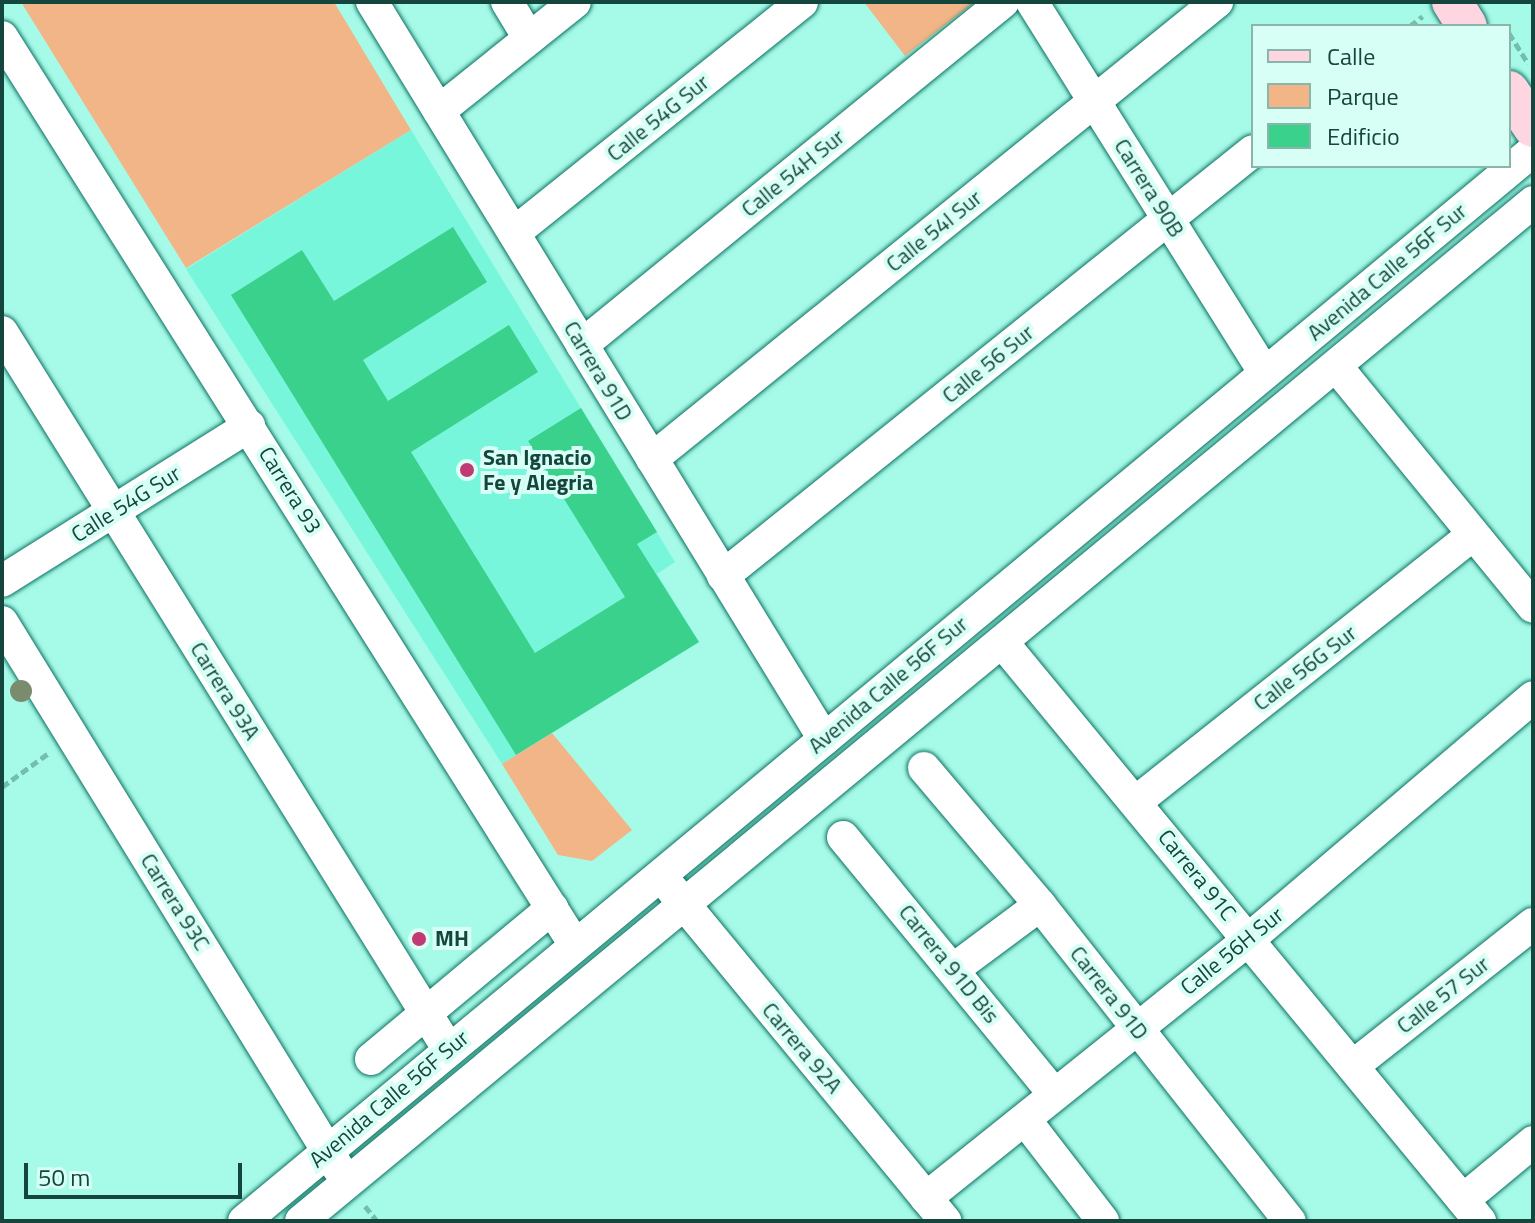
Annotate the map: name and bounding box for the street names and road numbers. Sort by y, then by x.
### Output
street label: Calle 54G Sur [602,69,714,167]
street label: Calle 54H Sur [736,124,850,222]
street label: Carrera 90B [1108,134,1190,242]
street label: Calle 54I Sur [881,184,987,278]
street label: Avenida Calle 56F Sur [1302,198,1472,346]
street label: Carrera 91D [558,316,638,426]
street label: Calle 56 Sur [937,319,1039,409]
street label: Carrera 93 [253,442,327,538]
street label: Calle 54G Sur [67,460,185,548]
street label: Avenida Calle 56F Sur [803,611,973,759]
street label: Calle 56G Sur [1248,620,1362,716]
street label: Carrera 93A [185,637,265,745]
street label: Carrera 91C [1152,824,1242,926]
street label: Carrera 93C [135,849,215,955]
street label: Carrera 91D Bis [893,899,1005,1029]
street label: Calle 56H Sur [1175,902,1289,1000]
street label: Carrera 91D [1064,941,1154,1045]
street label: Calle 57 Sur [1392,951,1494,1039]
street label: Carrera 92A [756,997,848,1099]
street label: Avenida Calle 56F Sur [304,1025,474,1173]

